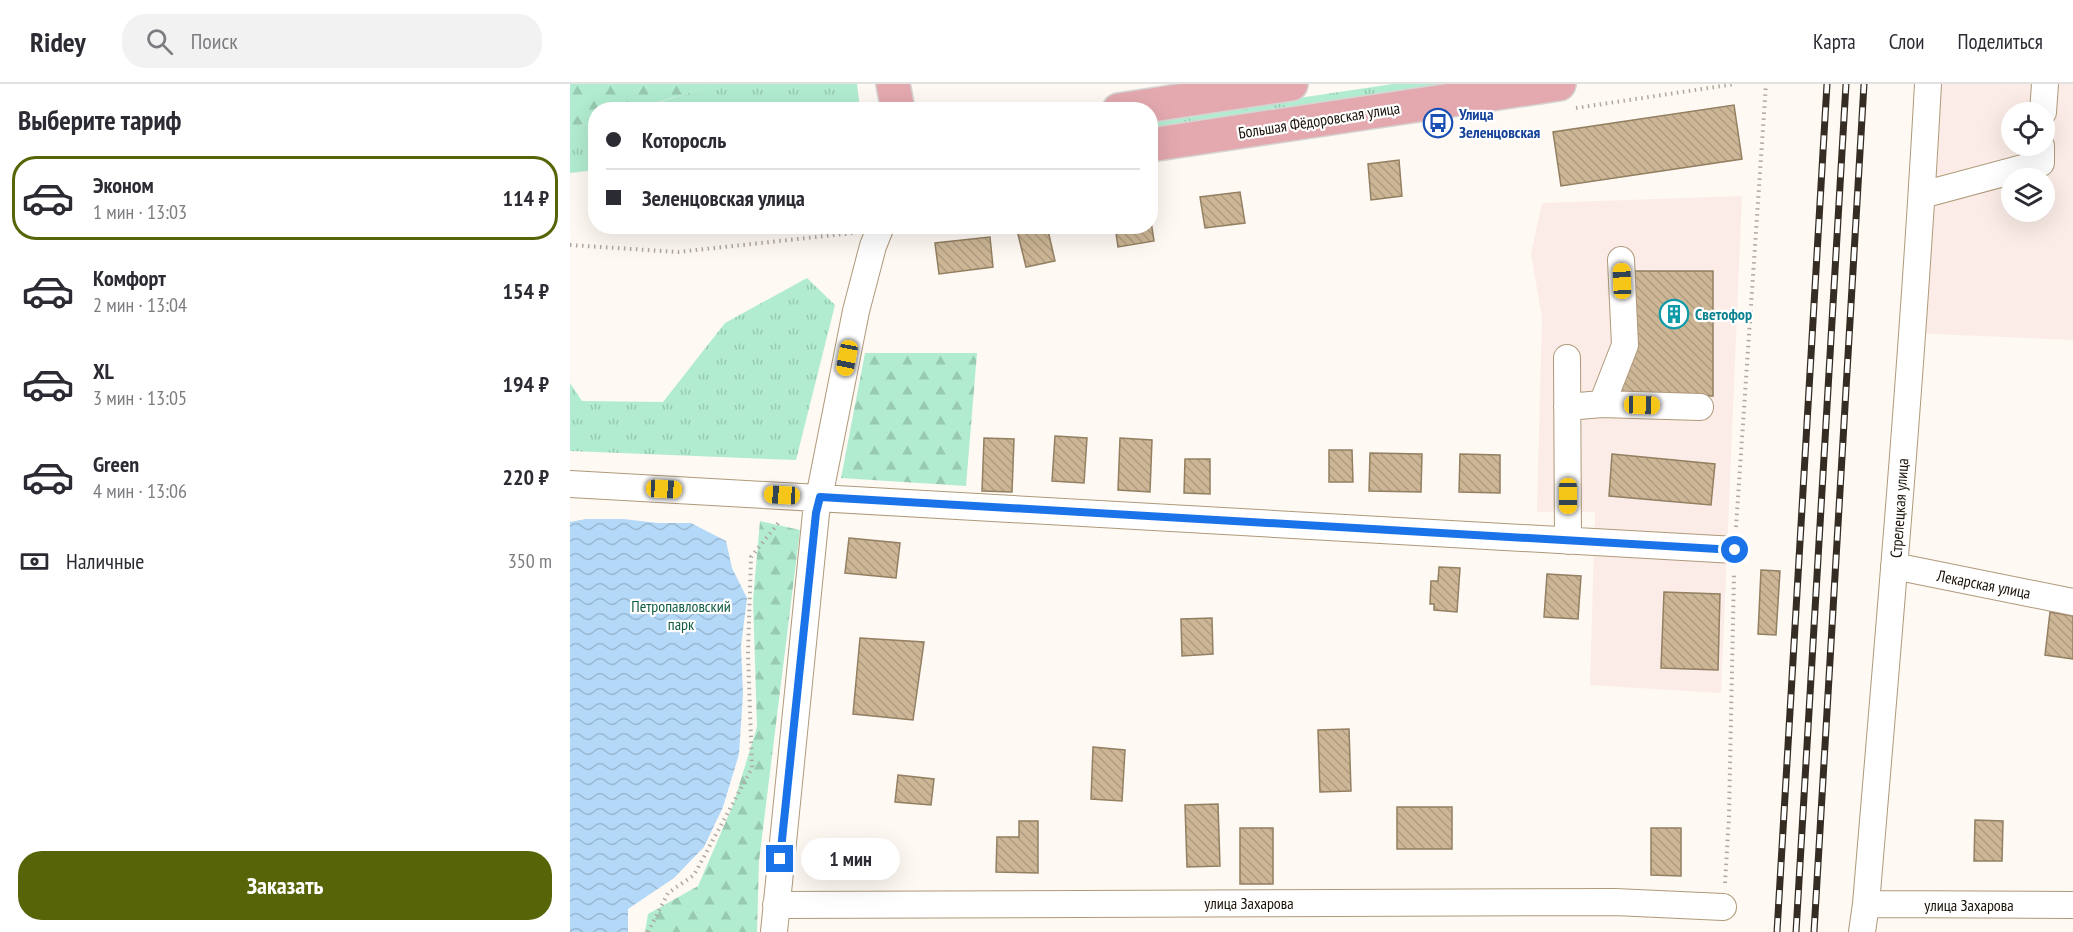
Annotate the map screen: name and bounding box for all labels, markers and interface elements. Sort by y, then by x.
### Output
search box [122,14,542,68]
text: Ridey [30,23,86,60]
icon: search [143,25,176,58]
text: Поиск [191,27,238,55]
text: Карта [1813,28,1856,55]
text: Слои [1889,28,1924,55]
text: Поделиться [1957,28,2043,55]
street label: Большая Фёдоровская улица [1237,97,1401,143]
map controls [2001,102,2055,222]
button: locate [2001,102,2055,156]
text: Выберите тариф [18,103,181,137]
place label: Улица Зеленцовская [1458,104,1541,142]
bus stop icon: Улица Зеленцовская [1422,107,1454,139]
text: Которосль [642,126,726,154]
button: layers [2001,168,2055,222]
icon: car [21,171,75,225]
text: Эконом [93,171,154,199]
text: 114 ₽ [502,184,549,212]
text: Зеленцовская улица [642,184,805,212]
text: 1 мин · 13:03 [93,199,187,225]
car [1612,263,1632,299]
icon: car [21,264,75,318]
text: Комфорт [93,264,166,292]
text: 154 ₽ [502,277,549,305]
text: 2 мин · 13:04 [93,292,187,318]
building icon: Светофор [1658,298,1690,330]
place label: Светофор [1695,304,1752,324]
car [835,339,859,377]
icon: car [21,357,75,411]
text: XL [93,357,114,385]
text: 194 ₽ [502,370,549,398]
text: 3 мин · 13:05 [93,385,187,411]
car [1624,396,1660,414]
icon: car [21,450,75,504]
text: Green [93,450,139,478]
street label: Стрелецкая улица [1886,457,1912,559]
text: 220 ₽ [502,463,549,491]
text: 4 мин · 13:06 [93,478,187,504]
car [1559,478,1577,514]
car [646,479,682,499]
car [764,485,800,505]
route start [1721,536,1748,563]
icon: cash [18,545,51,578]
text: Наличные [66,547,144,575]
text: 350 m [508,548,552,574]
street label: Лекарская улица [1935,565,2032,603]
park label: Петропавловский парк [631,596,731,634]
callout: 1 мин [801,838,900,880]
route end [766,845,793,872]
text: 1 мин [829,846,872,872]
button: Заказать [18,851,552,920]
street label: улица Захарова [1204,893,1294,913]
street label: улица Захарова [1924,895,2014,915]

